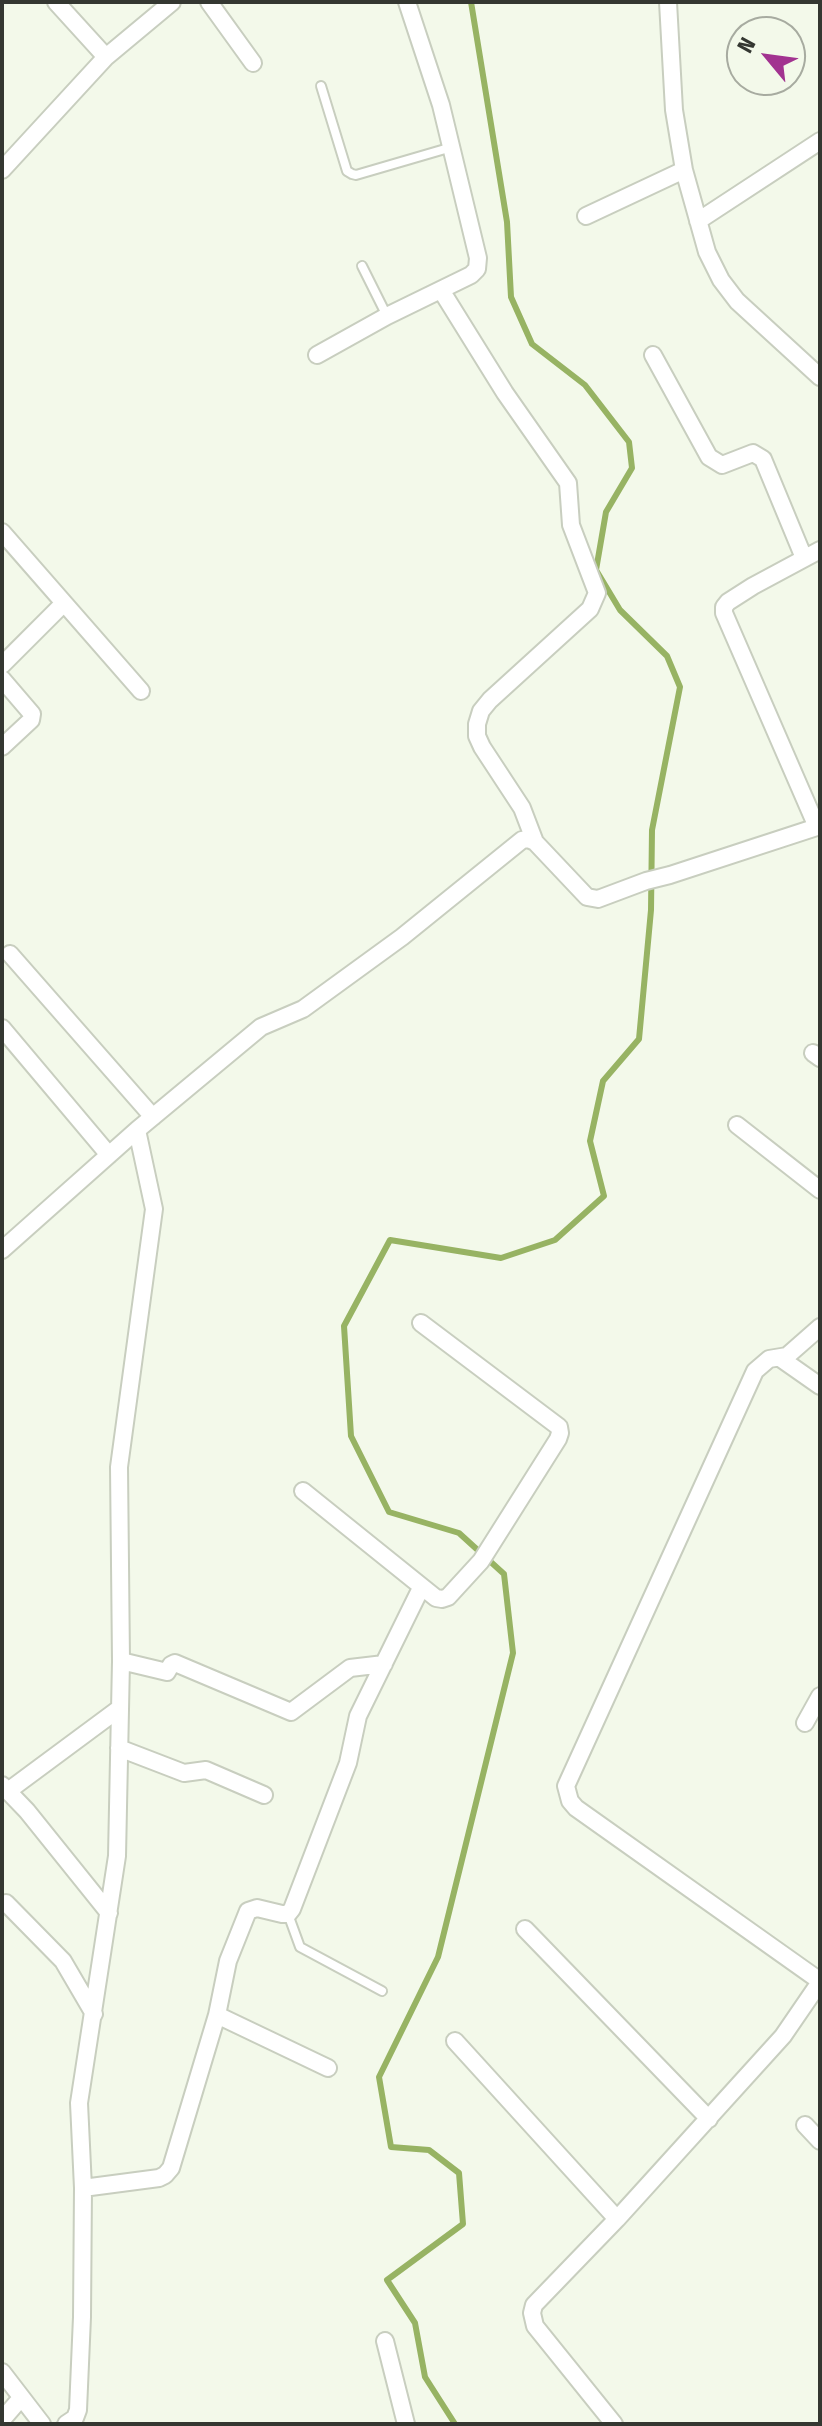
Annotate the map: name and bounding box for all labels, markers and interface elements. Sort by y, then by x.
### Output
north arrow [726,16,806,96]
text: N [731,33,761,57]

